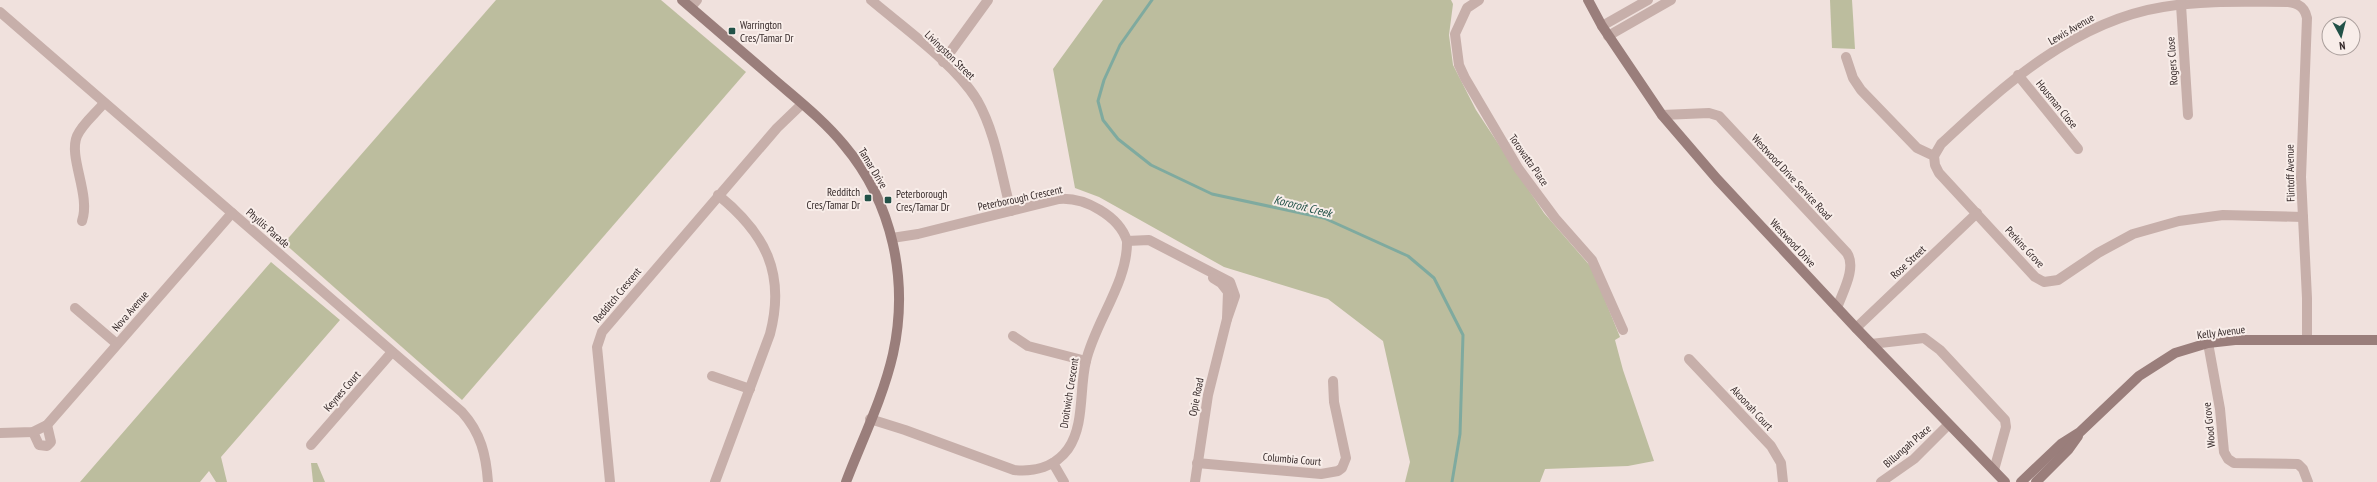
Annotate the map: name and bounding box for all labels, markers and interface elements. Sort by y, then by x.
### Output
street label: Lewis Avenue [2045,10,2097,48]
north arrow [2321,16,2361,56]
place label: Warrington Cres/Tamar Dr [740,18,794,45]
marker: Warrington Cres/Tamar Dr [727,26,737,36]
street label: Livingston Street [922,28,978,82]
street label: Rogers Close [2163,36,2181,86]
text: N [2338,39,2346,53]
street label: Housman Close [2033,77,2081,131]
street label: Torowatta Place [1506,131,1552,189]
street label: Westwood Drive Service Road [1749,131,1835,223]
street label: Flintoff Avenue [2282,144,2298,202]
street label: Tamar Drive [855,145,891,191]
street label: Peterborough Crescent [976,182,1064,214]
place label: Redditch Cres/Tamar Dr [807,185,860,212]
place label: Peterborough Cres/Tamar Dr [896,187,950,214]
water label: Kororoit Creek [1273,192,1335,221]
marker: Redditch Cres/Tamar Dr [863,193,873,203]
marker: Peterborough Cres/Tamar Dr [883,195,893,205]
street label: Phyllis Parade [243,205,293,251]
street label: Westwood Drive [1767,216,1819,271]
street label: Perkins Grove [2002,223,2048,271]
street label: Rose Street [1888,242,1928,282]
street label: Redditch Crescent [590,265,644,325]
street label: Nova Avenue [109,288,152,334]
street label: Kelly Avenue [2196,322,2246,342]
street label: Droitwich Crescent [1057,357,1081,429]
street label: Keynes Court [320,368,364,414]
street label: Opie Road [1185,376,1207,417]
street label: Akoonah Court [1728,383,1776,433]
street label: Wood Grove [2200,401,2218,448]
street label: Billungah Place [1880,421,1934,471]
street label: Columbia Court [1262,449,1322,469]

